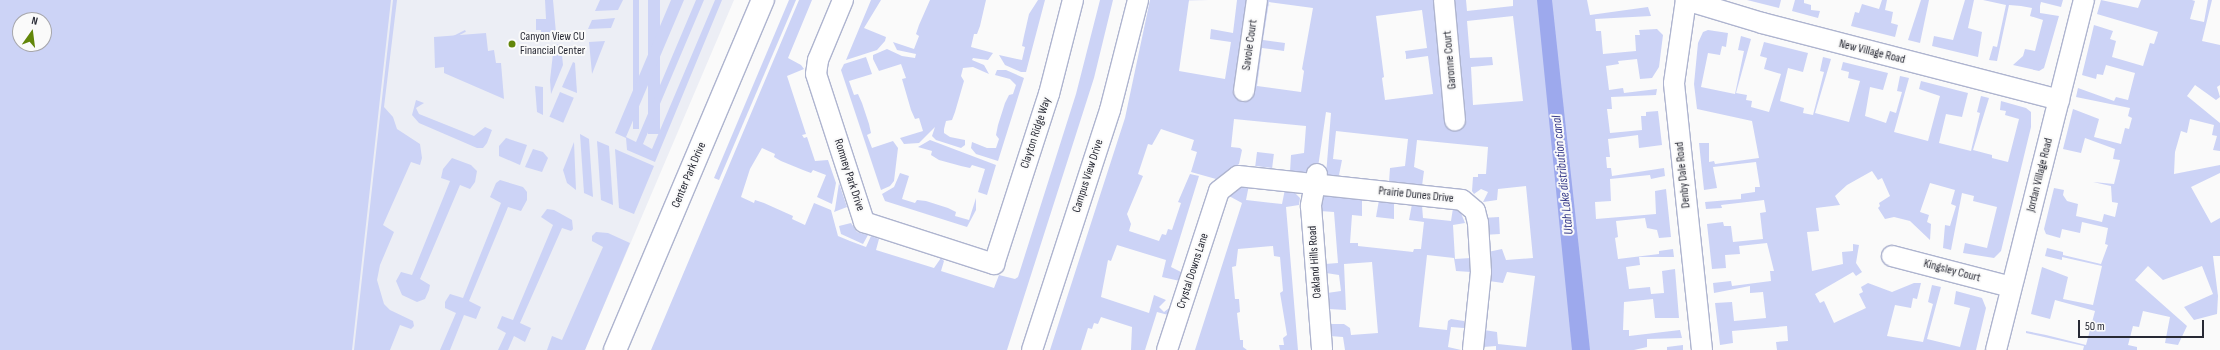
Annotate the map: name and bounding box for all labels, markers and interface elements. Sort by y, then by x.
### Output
north arrow [12,12,52,52]
text: N [30,14,39,28]
street label: Savoie Court [1239,19,1261,71]
place label: Canyon View CU Financial Center [520,30,585,58]
street label: Garonne Court [1440,30,1460,90]
street label: New Village Road [1837,37,1907,67]
marker: Canyon View CU Financial Center [507,39,517,49]
street label: Clayton Ridge Way [1018,96,1054,170]
water label: Utah Lake distribution canal [1549,115,1577,235]
street label: Romney Park Drive [831,137,867,213]
street label: Jordan Village Road [2024,137,2056,213]
street label: Campus View Drive [1069,138,1107,214]
street label: Center Park Drive [669,140,709,210]
street label: Denby Dale Road [1672,141,1694,209]
street label: Prairie Dunes Drive [1378,184,1454,206]
street label: Oakland Hills Road [1305,225,1325,299]
street label: Crystal Downs Lane [1174,231,1212,311]
street label: Kingsley Court [1922,256,1982,286]
scale bar [2080,312,2206,338]
text: 50 m [2085,319,2105,334]

